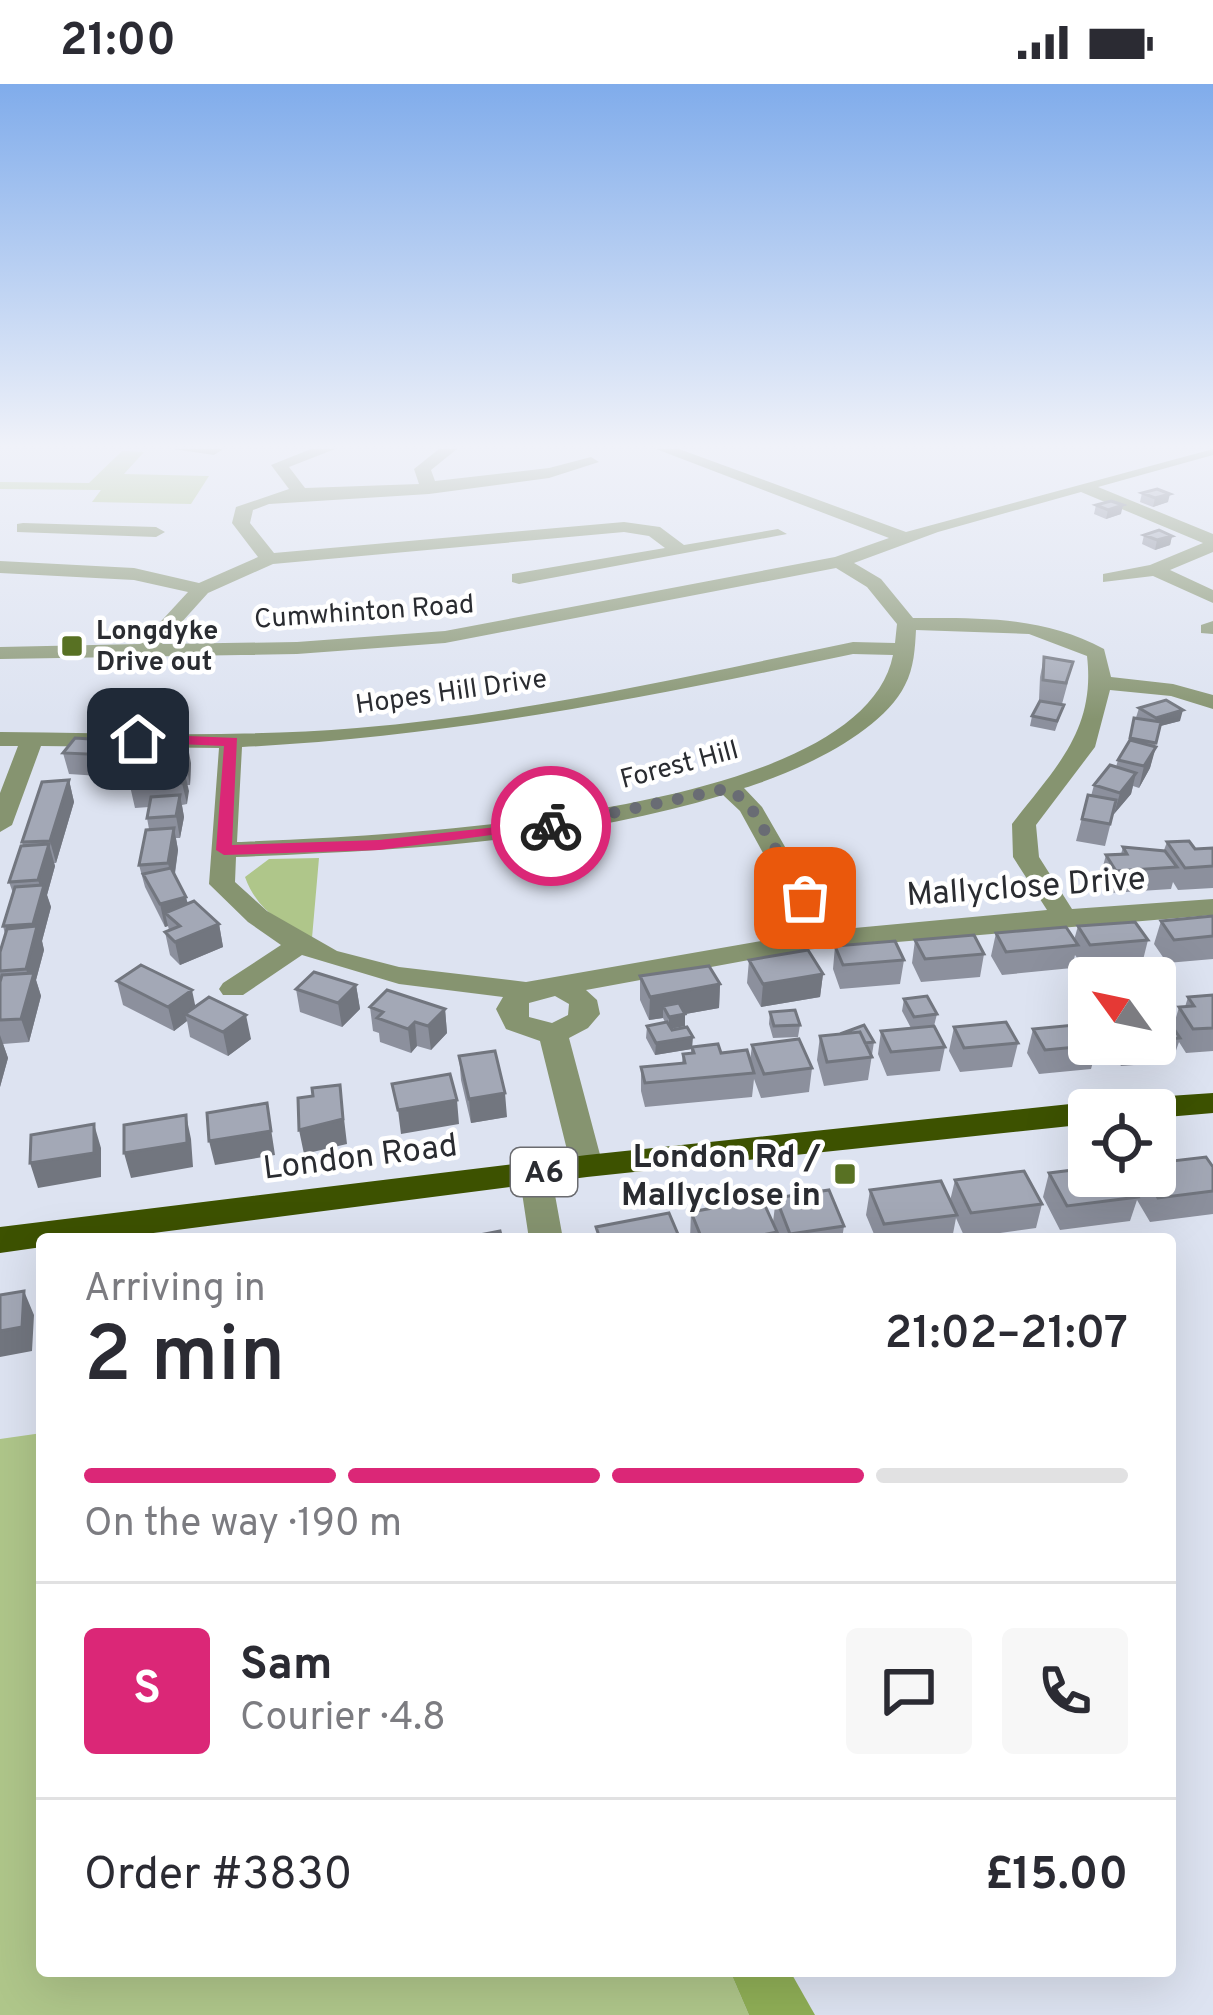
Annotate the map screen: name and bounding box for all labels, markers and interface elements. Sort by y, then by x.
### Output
text: 21:00 [60,14,176,71]
street label: Cumwhinton Road [253,588,475,638]
place label: Longdyke Drive out [96,615,218,680]
marker: Longdyke Drive out [59,633,85,659]
street label: Hopes Hill Drive [353,663,549,723]
pin [87,688,189,790]
icon: home [105,706,171,772]
street label: Forest Hill [617,734,742,798]
courier [491,766,611,886]
icon: bike [518,793,584,859]
pin [754,847,856,949]
street label: Mallyclose Drive [905,860,1147,918]
icon: bag [772,865,838,931]
north arrow [1068,957,1176,1065]
map controls [1068,957,1176,1197]
button: locate [1068,1089,1176,1197]
street label: London Road [261,1126,460,1192]
place label: London Rd / Mallyclose in [621,1138,821,1218]
road number: A6 [511,1148,577,1196]
marker: London Rd / Mallyclose in [832,1161,858,1187]
text: Arriving in [84,1266,266,1315]
text: 21:02–21:07 [885,1307,1128,1364]
text: 2 min [84,1310,285,1409]
text: On the way · 190 m [84,1501,402,1550]
button: chat [846,1628,972,1754]
button: phone [1002,1628,1128,1754]
text: Sam [240,1638,332,1695]
text: S [133,1662,161,1719]
text: Courier · 4.8 [240,1695,446,1744]
text: Order #3830 [84,1848,352,1905]
text: £15.00 [985,1848,1128,1905]

